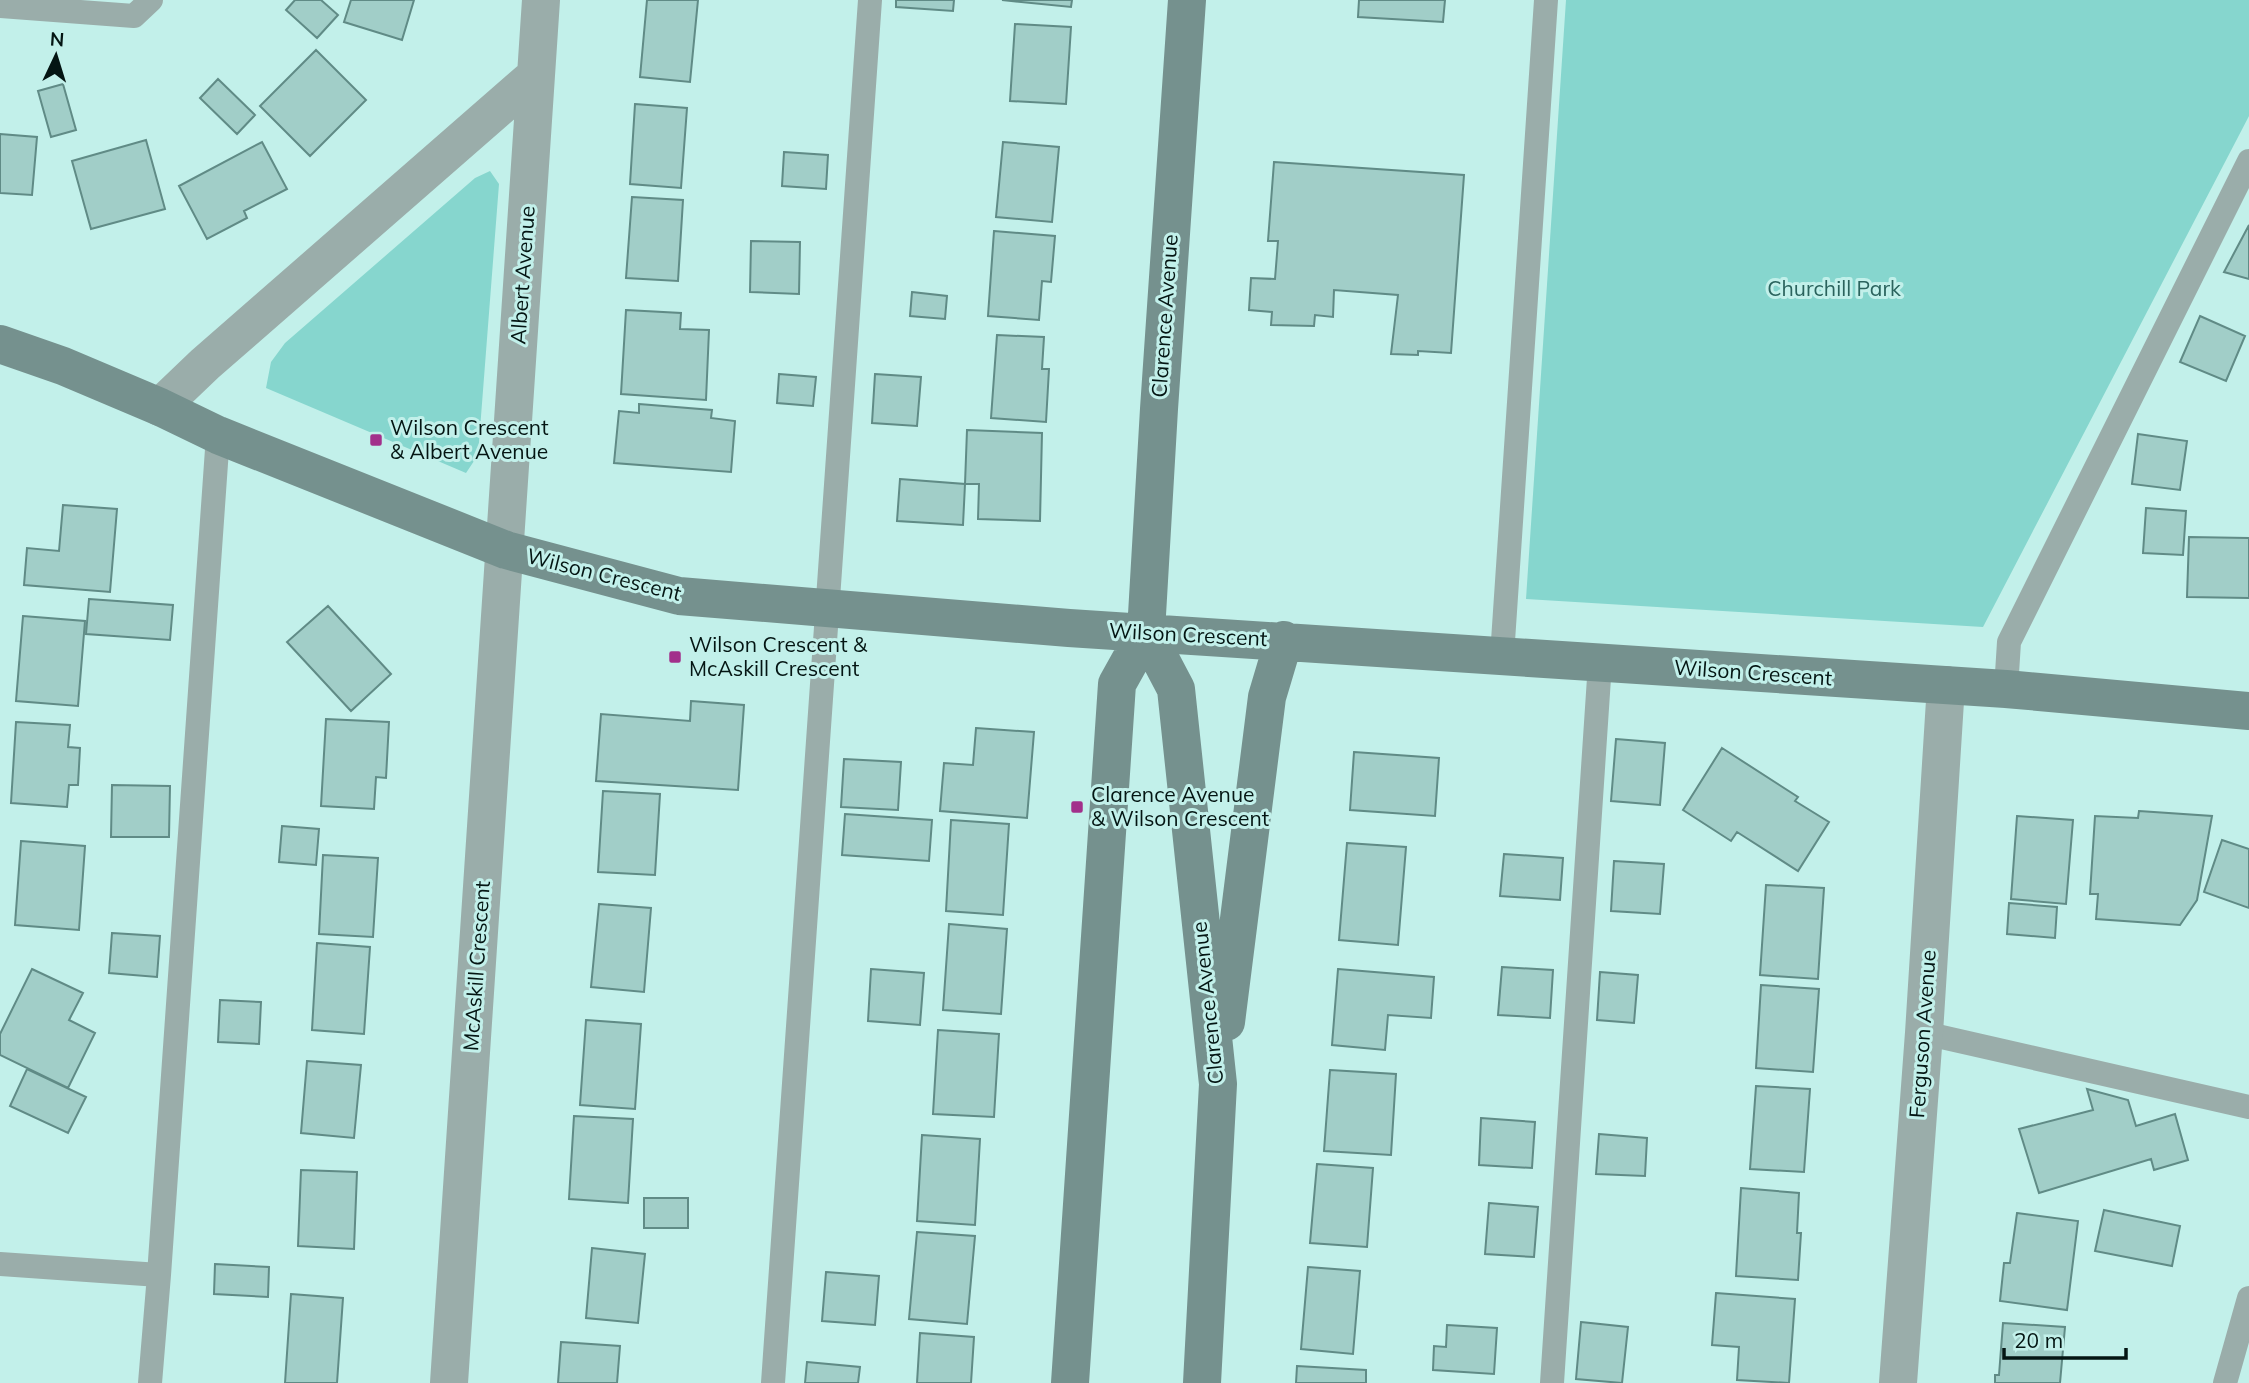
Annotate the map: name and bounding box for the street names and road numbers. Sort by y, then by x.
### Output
street label: Albert Avenue [504,205,540,345]
street label: Clarence Avenue [1145,234,1183,398]
street label: Wilson Crescent [524,542,684,606]
street label: Wilson Crescent [1108,617,1268,651]
street label: Wilson Crescent [1673,654,1833,690]
street label: McAskill Crescent [457,880,495,1052]
street label: Clarence Avenue [1186,920,1228,1086]
street label: Ferguson Avenue [1903,949,1941,1119]

